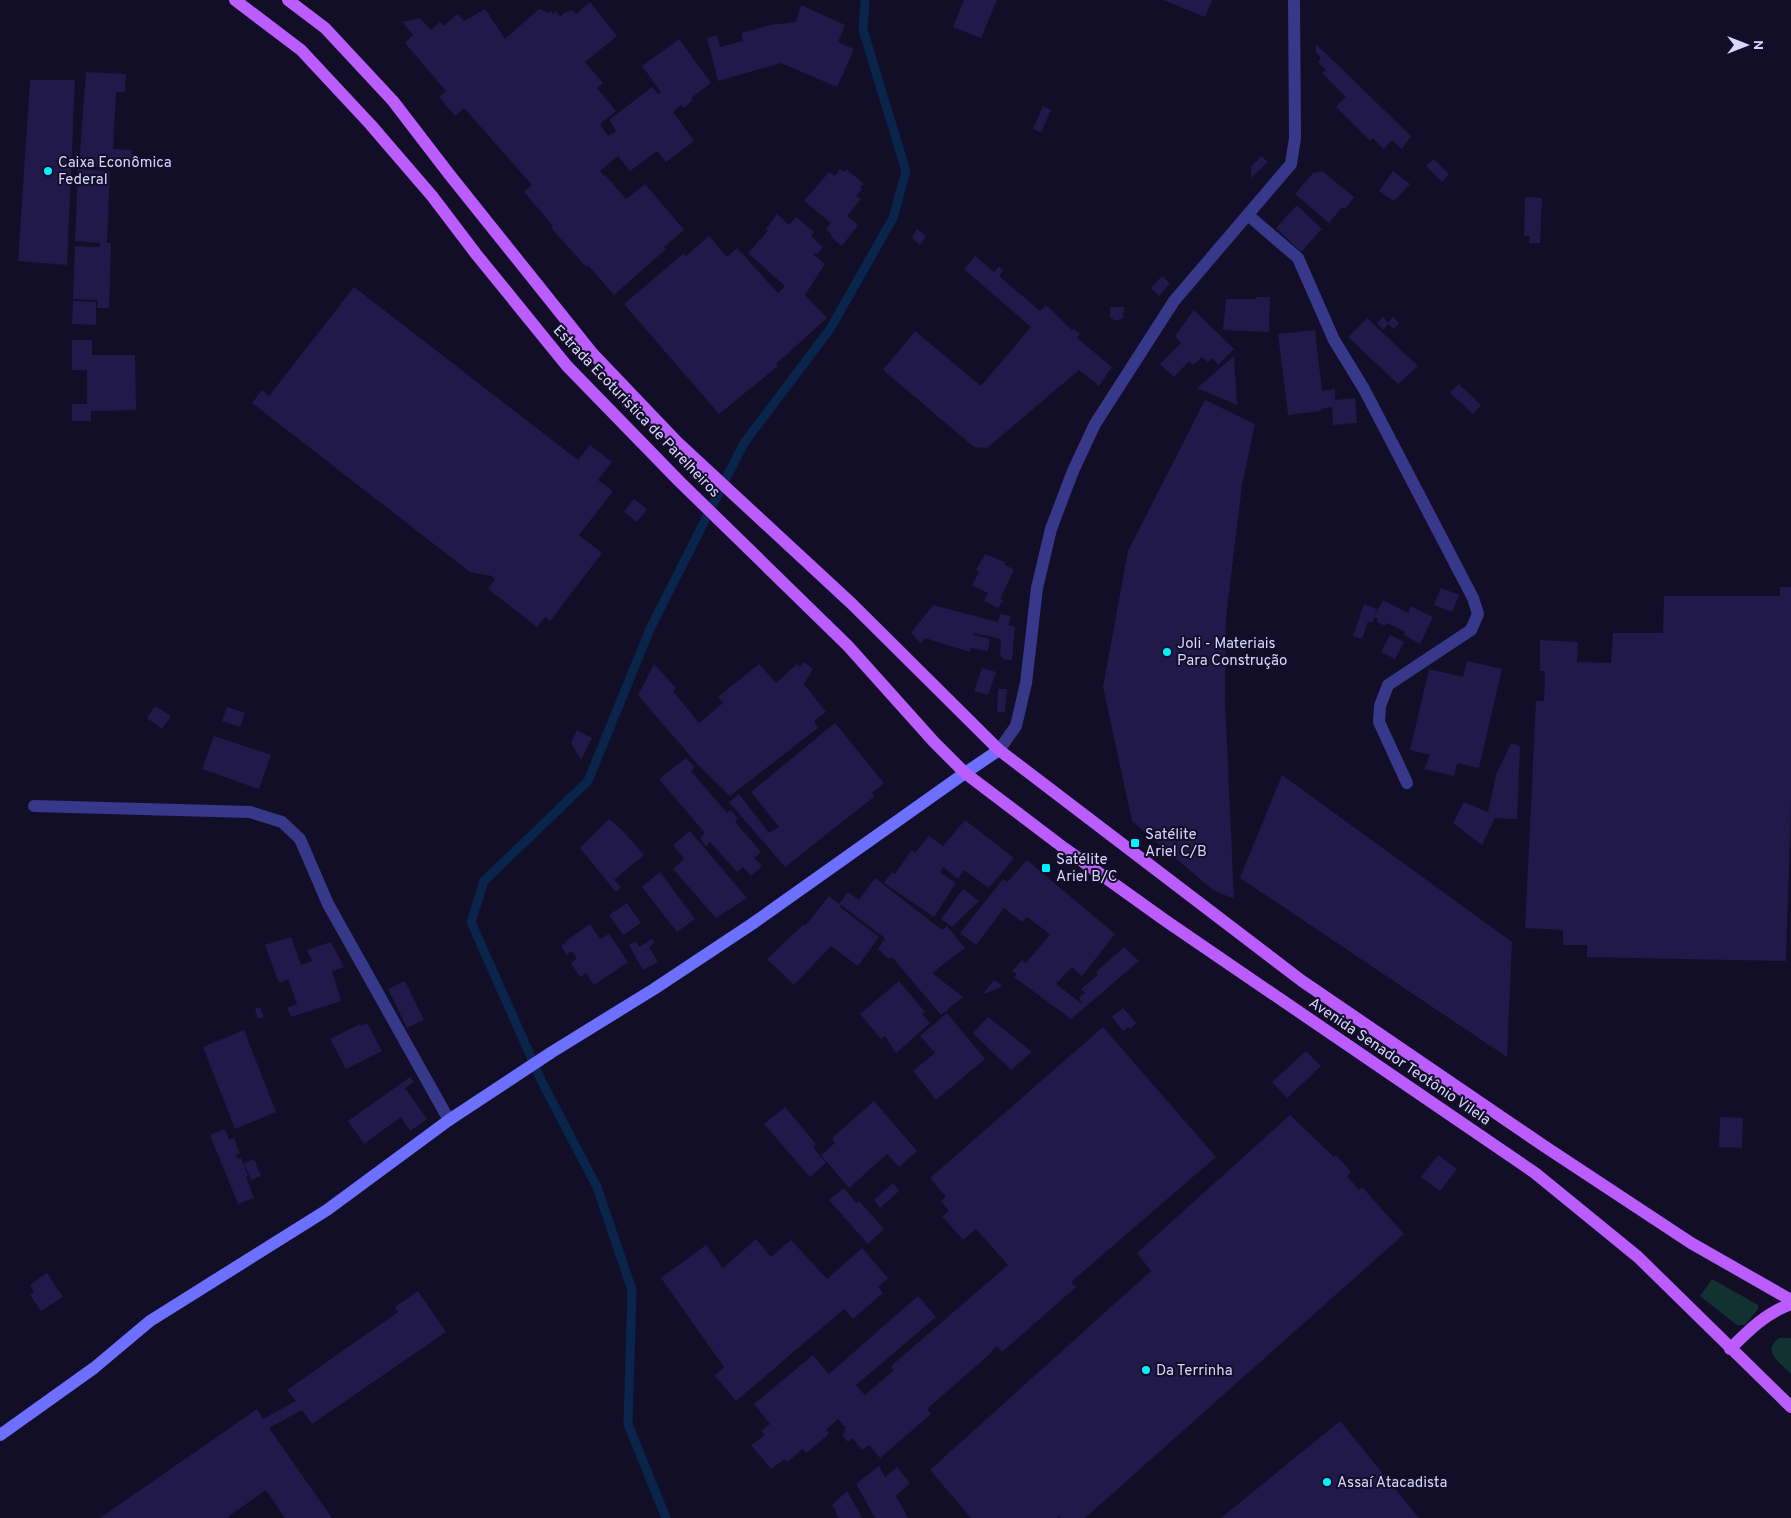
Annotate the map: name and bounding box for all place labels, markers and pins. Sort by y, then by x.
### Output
place label: Caixa Econômica Federal [58,154,172,190]
marker: Caixa Econômica Federal [42,165,54,177]
place label: Joli - Materiais Para Construção [1177,635,1287,671]
marker: Joli - Materiais Para Construção [1161,646,1173,658]
place label: Satélite Ariel C/B [1145,826,1207,862]
marker: Satélite Ariel C/B [1129,837,1141,849]
place label: Satélite Ariel B/C [1056,851,1117,887]
marker: Satélite Ariel B/C [1040,862,1052,874]
place label: Da Terrinha [1156,1362,1233,1381]
marker: Da Terrinha [1140,1364,1152,1376]
place label: Assaí Atacadista [1337,1474,1447,1493]
marker: Assaí Atacadista [1321,1476,1333,1488]

